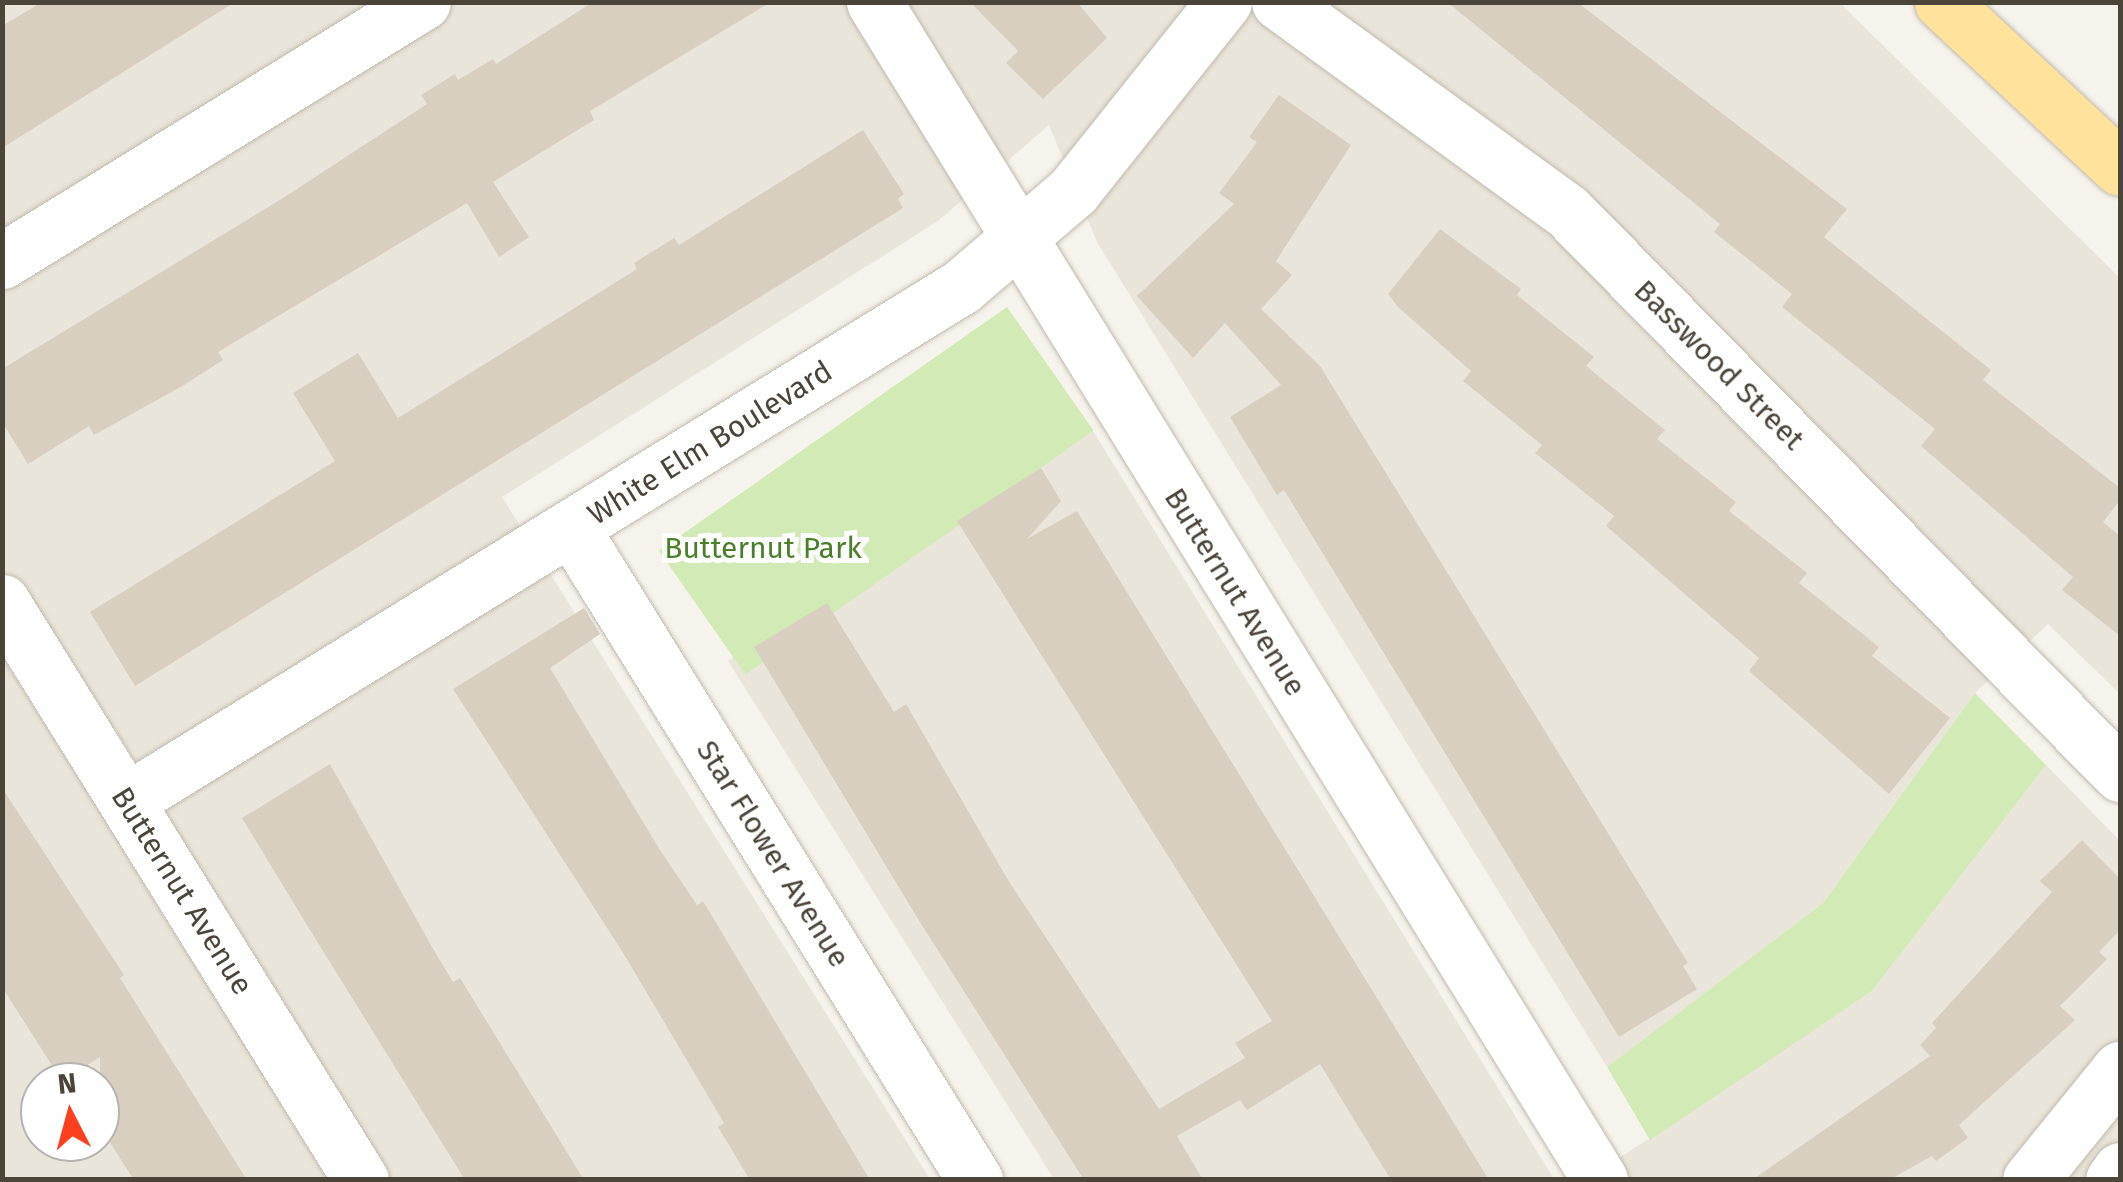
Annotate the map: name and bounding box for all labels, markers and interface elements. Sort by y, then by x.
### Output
street label: Basswood Street [1627,273,1811,457]
street label: White Elm Boulevard [581,353,839,533]
street label: Butternut Avenue [1157,481,1313,703]
park label: Butternut Park [664,530,862,566]
street label: Star Flower Avenue [689,734,857,974]
street label: Butternut Avenue [104,780,260,1002]
north arrow [20,1062,120,1162]
text: N [56,1066,78,1101]

